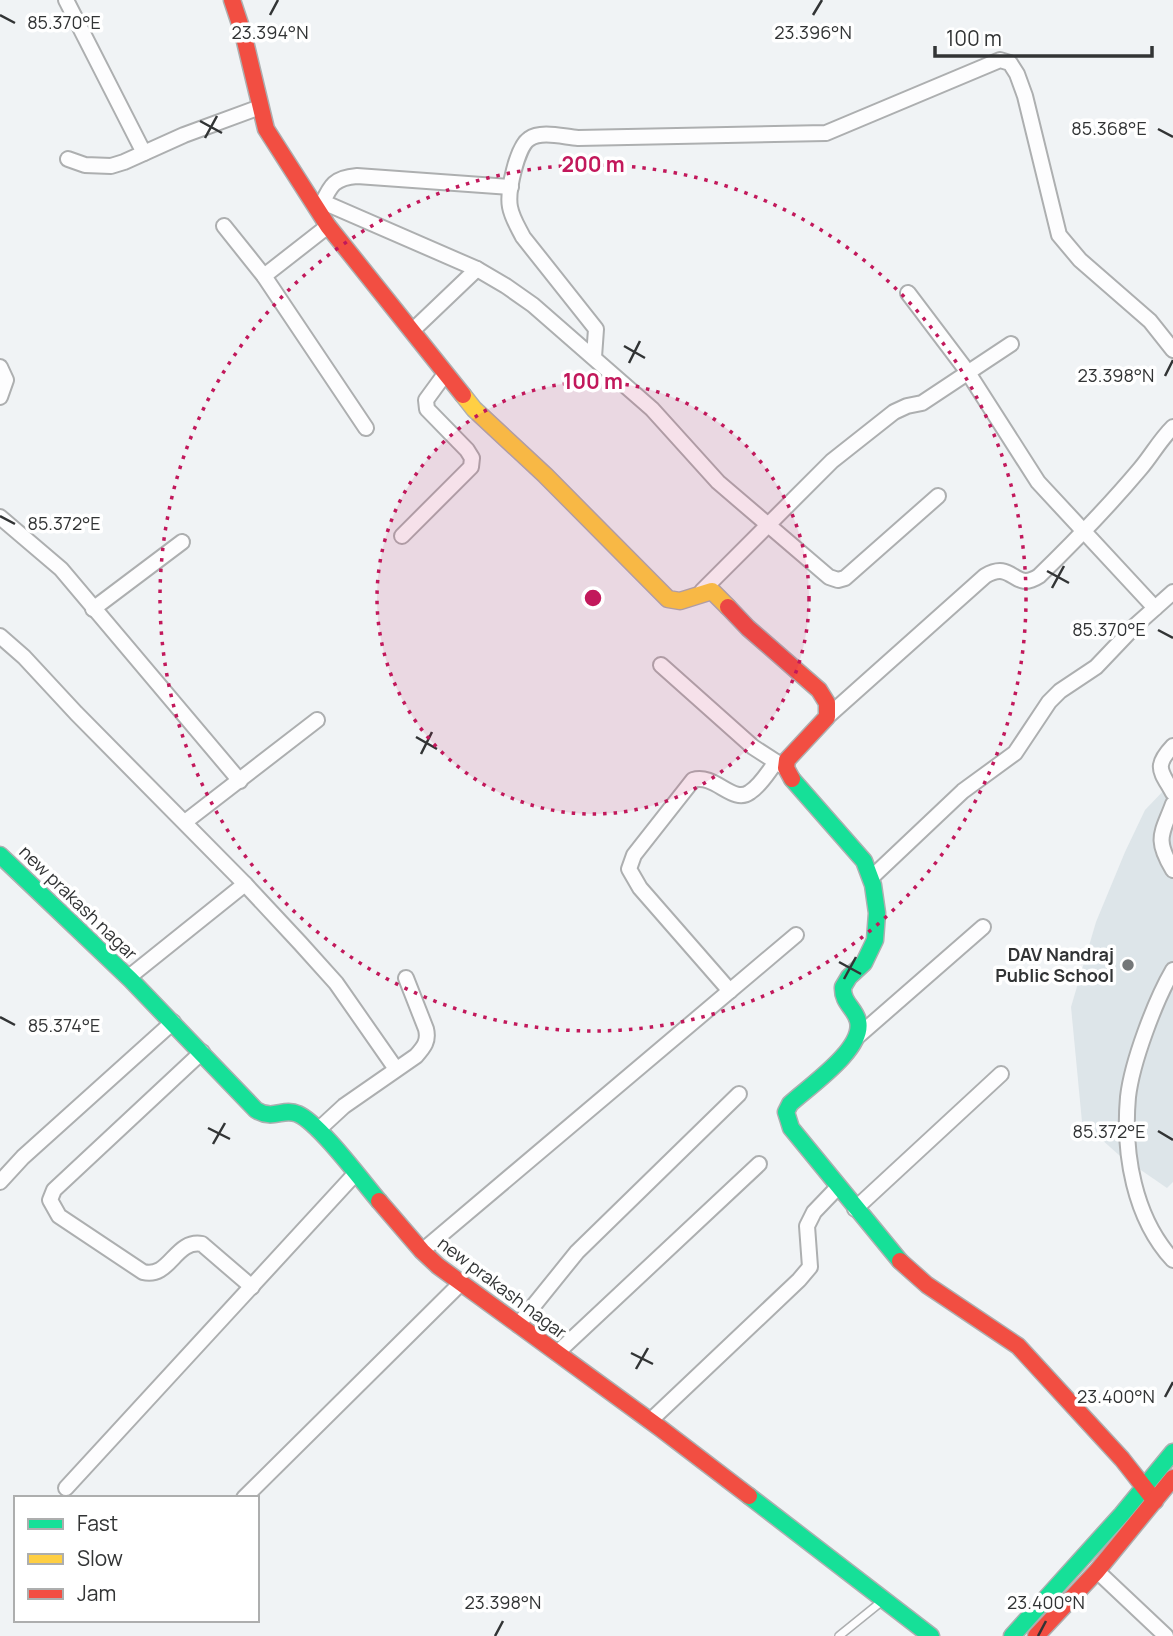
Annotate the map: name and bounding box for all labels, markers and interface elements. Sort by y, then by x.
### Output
text: 85.370°E [27,10,101,34]
scale bar [935,14,1152,58]
text: 23.394°N [232,20,308,44]
text: 23.396°N [774,20,852,44]
text: 100 m [946,24,1002,52]
text: 85.368°E [1071,116,1147,140]
text: 200 m [561,150,625,178]
text: 23.398°N [1078,363,1154,387]
text: 100 m [563,367,623,395]
text: 85.372°E [27,511,101,535]
centre of rings [581,586,605,610]
text: 85.370°E [1072,617,1146,641]
street label: new prakash nagar [14,840,143,965]
place label: DAV Nandraj Public School [995,942,1114,987]
marker: DAV Nandraj Public School [1120,957,1136,973]
text: 85.374°E [28,1013,100,1037]
text: 85.372°E [1072,1119,1146,1143]
street label: new prakash nagar [433,1231,572,1344]
text: 23.400°N [1077,1384,1155,1408]
legend [14,1496,259,1622]
text: Fast [77,1509,118,1537]
text: Slow [77,1544,123,1572]
text: Jam [77,1579,116,1607]
text: 23.398°N [465,1590,541,1614]
text: 23.400°N [1007,1590,1085,1614]

